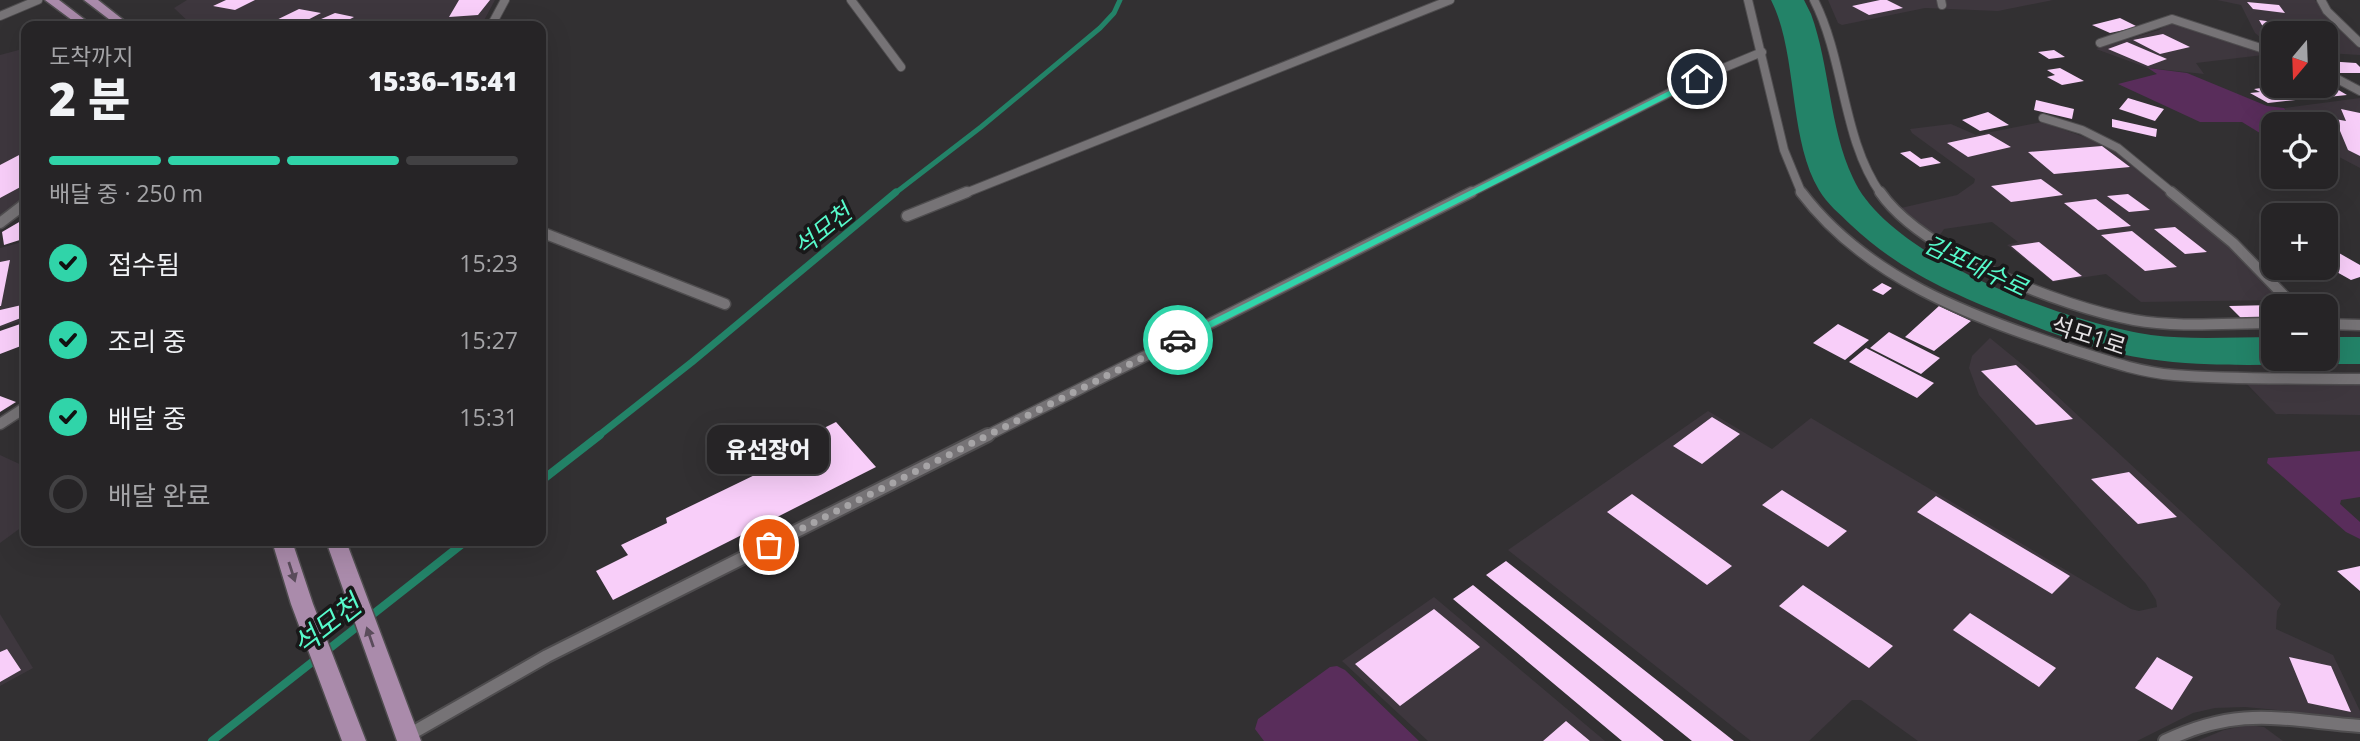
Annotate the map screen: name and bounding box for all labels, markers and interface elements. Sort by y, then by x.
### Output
north arrow [2261,21,2338,98]
map controls [2261,21,2338,371]
text: 도착까지 [49,40,134,72]
pin [1667,49,1727,109]
icon: home [1678,60,1716,98]
text: 15:36–15:41 [368,63,518,99]
text: 2 분 [49,67,130,129]
button: locate [2261,112,2338,189]
text: 배달 중 · 250 m [49,177,203,209]
water label: 석모천 [786,193,860,263]
button: + [2261,203,2338,280]
water label: 김포대수로 [1919,227,2034,304]
icon: check [49,244,87,282]
text: 접수됨 [108,246,180,282]
text: 15:23 [459,247,518,279]
button: − [2261,294,2338,371]
courier [1143,305,1213,375]
street label: 석모1로 [2048,308,2130,362]
icon: check [49,321,87,359]
icon: car [1159,321,1197,359]
text: 조리 중 [108,323,187,359]
text: 15:27 [459,324,518,356]
icon: check [49,398,87,436]
text: 배달 중 [108,400,187,436]
text: 15:31 [459,401,518,433]
callout: 유선장어 [708,426,830,475]
text: 유선장어 [726,433,810,465]
text: 배달 완료 [108,477,210,513]
pin [739,515,799,575]
icon: bag [750,526,788,564]
one-way arrow [287,562,298,583]
water label: 석모천 [284,583,371,663]
one-way arrow [364,627,375,648]

